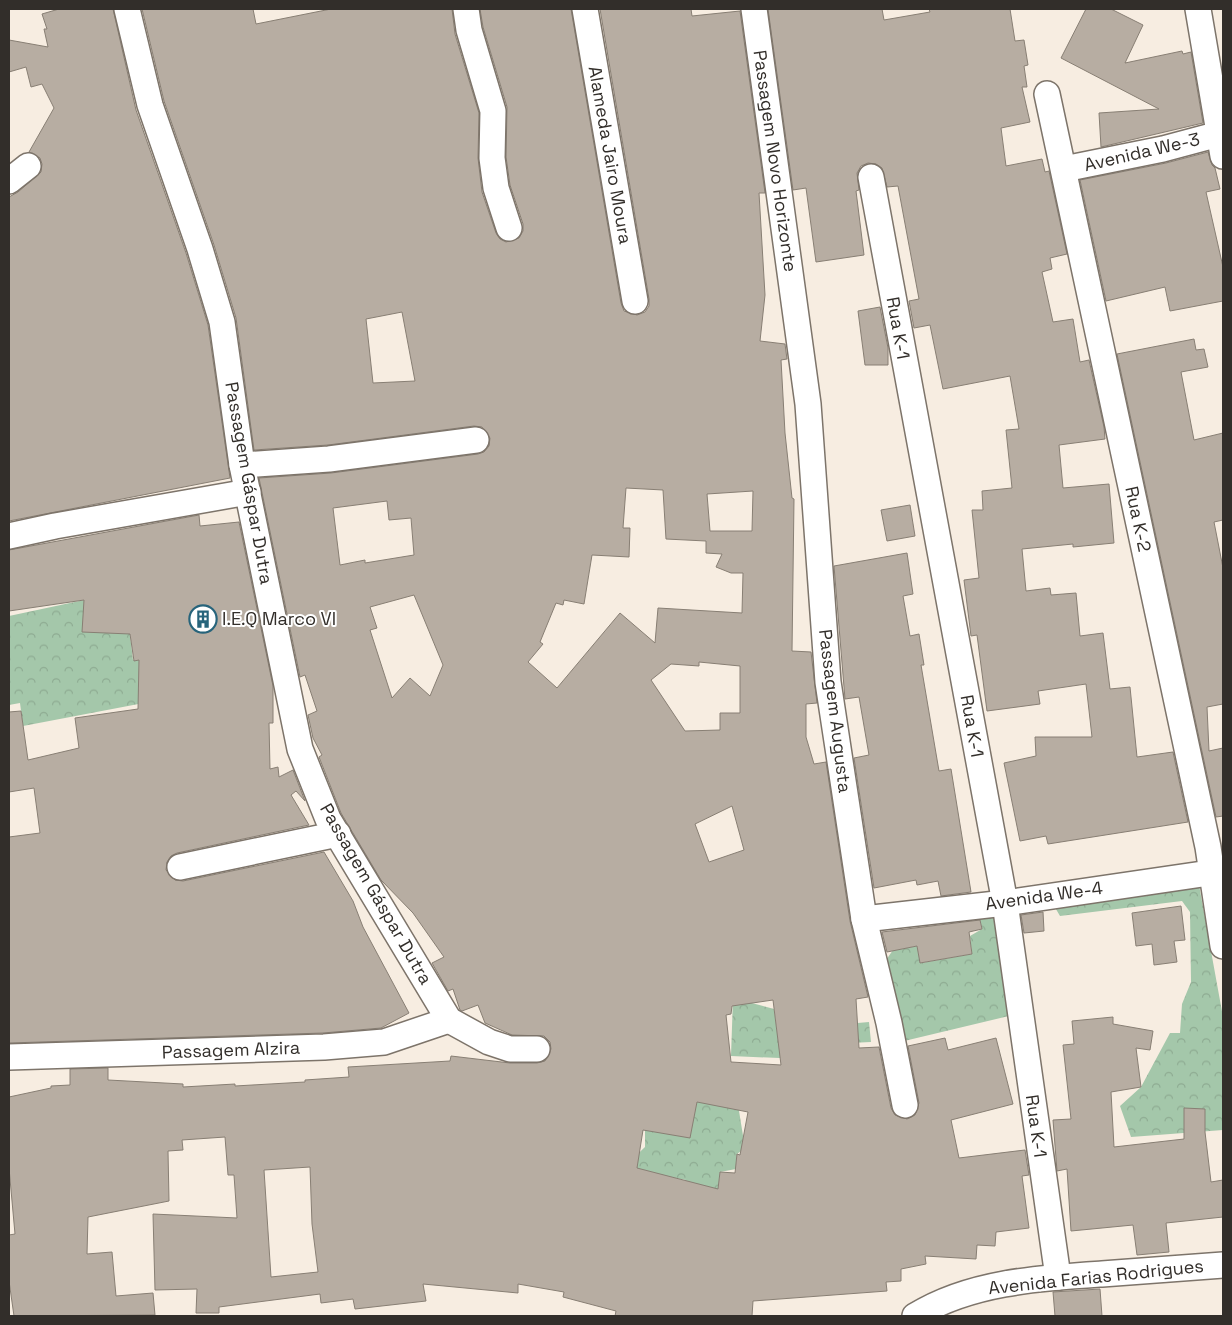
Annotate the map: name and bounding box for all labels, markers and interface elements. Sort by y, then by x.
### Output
street label: Passagem Novo Horizonte [749,49,802,273]
street label: Alameda Jairo Moura [583,64,637,246]
street label: Avenida We-3 [1082,127,1202,176]
street label: Rua K-1 [882,295,915,361]
street label: Passagem Gáspar Dutra [220,380,279,586]
street label: Rua K-2 [1120,484,1157,554]
building icon: I.E.Q Marco VI [188,604,218,634]
place label: I.E.Q Marco VI [222,607,336,630]
street label: Passagem Augusta [814,628,857,794]
street label: Rua K-1 [956,693,989,759]
street label: Passagem Gáspar Dutra [315,799,438,988]
street label: Avenida We-4 [984,876,1104,915]
street label: Passagem Alzira [161,1036,301,1063]
street label: Rua K-1 [1021,1093,1052,1159]
street label: Avenida Farias Rodrigues [987,1254,1205,1299]

